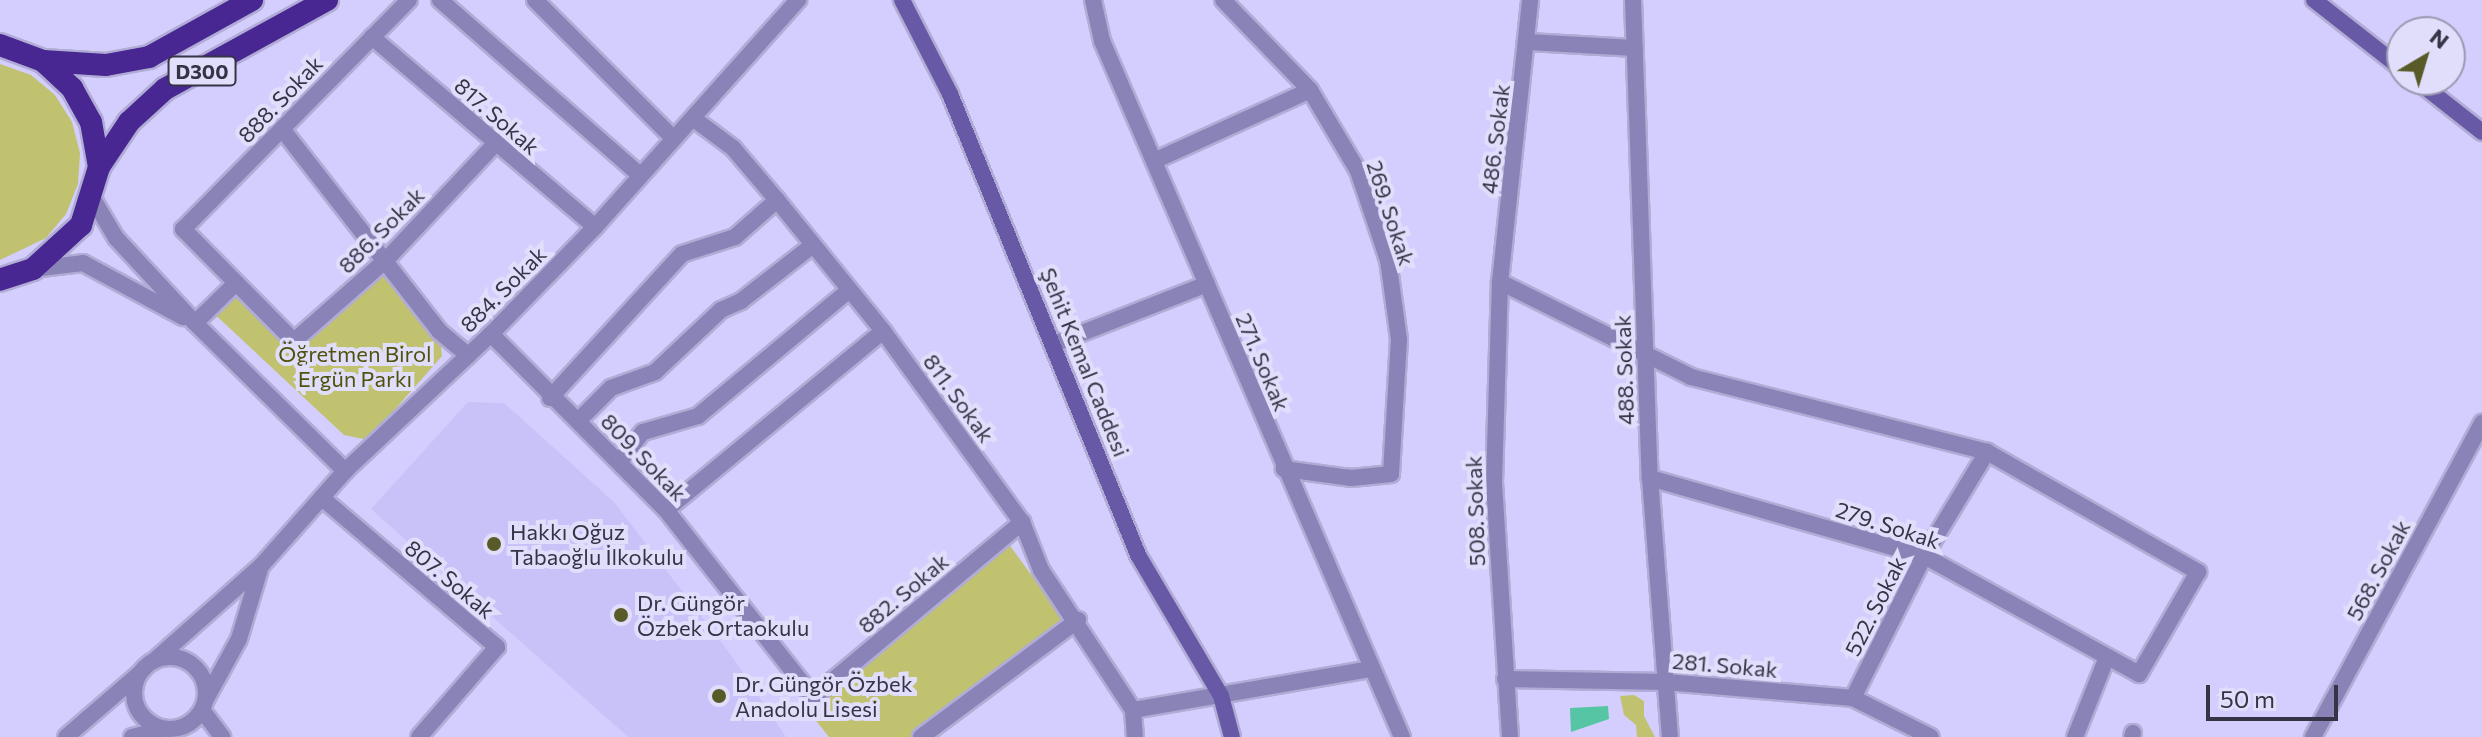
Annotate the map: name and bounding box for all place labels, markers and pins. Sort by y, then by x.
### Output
place label: Hakkı Oğuz Tabaoğlu İlkokulu [510,518,684,570]
marker: Hakkı Oğuz Tabaoğlu İlkokulu [485,535,503,553]
place label: Dr. Güngör Özbek Ortaokulu [637,589,809,640]
marker: Dr. Güngör Özbek Ortaokulu [612,606,630,624]
place label: Dr. Güngör Özbek Anadolu Lisesi [735,670,913,722]
marker: Dr. Güngör Özbek Anadolu Lisesi [710,687,728,705]

